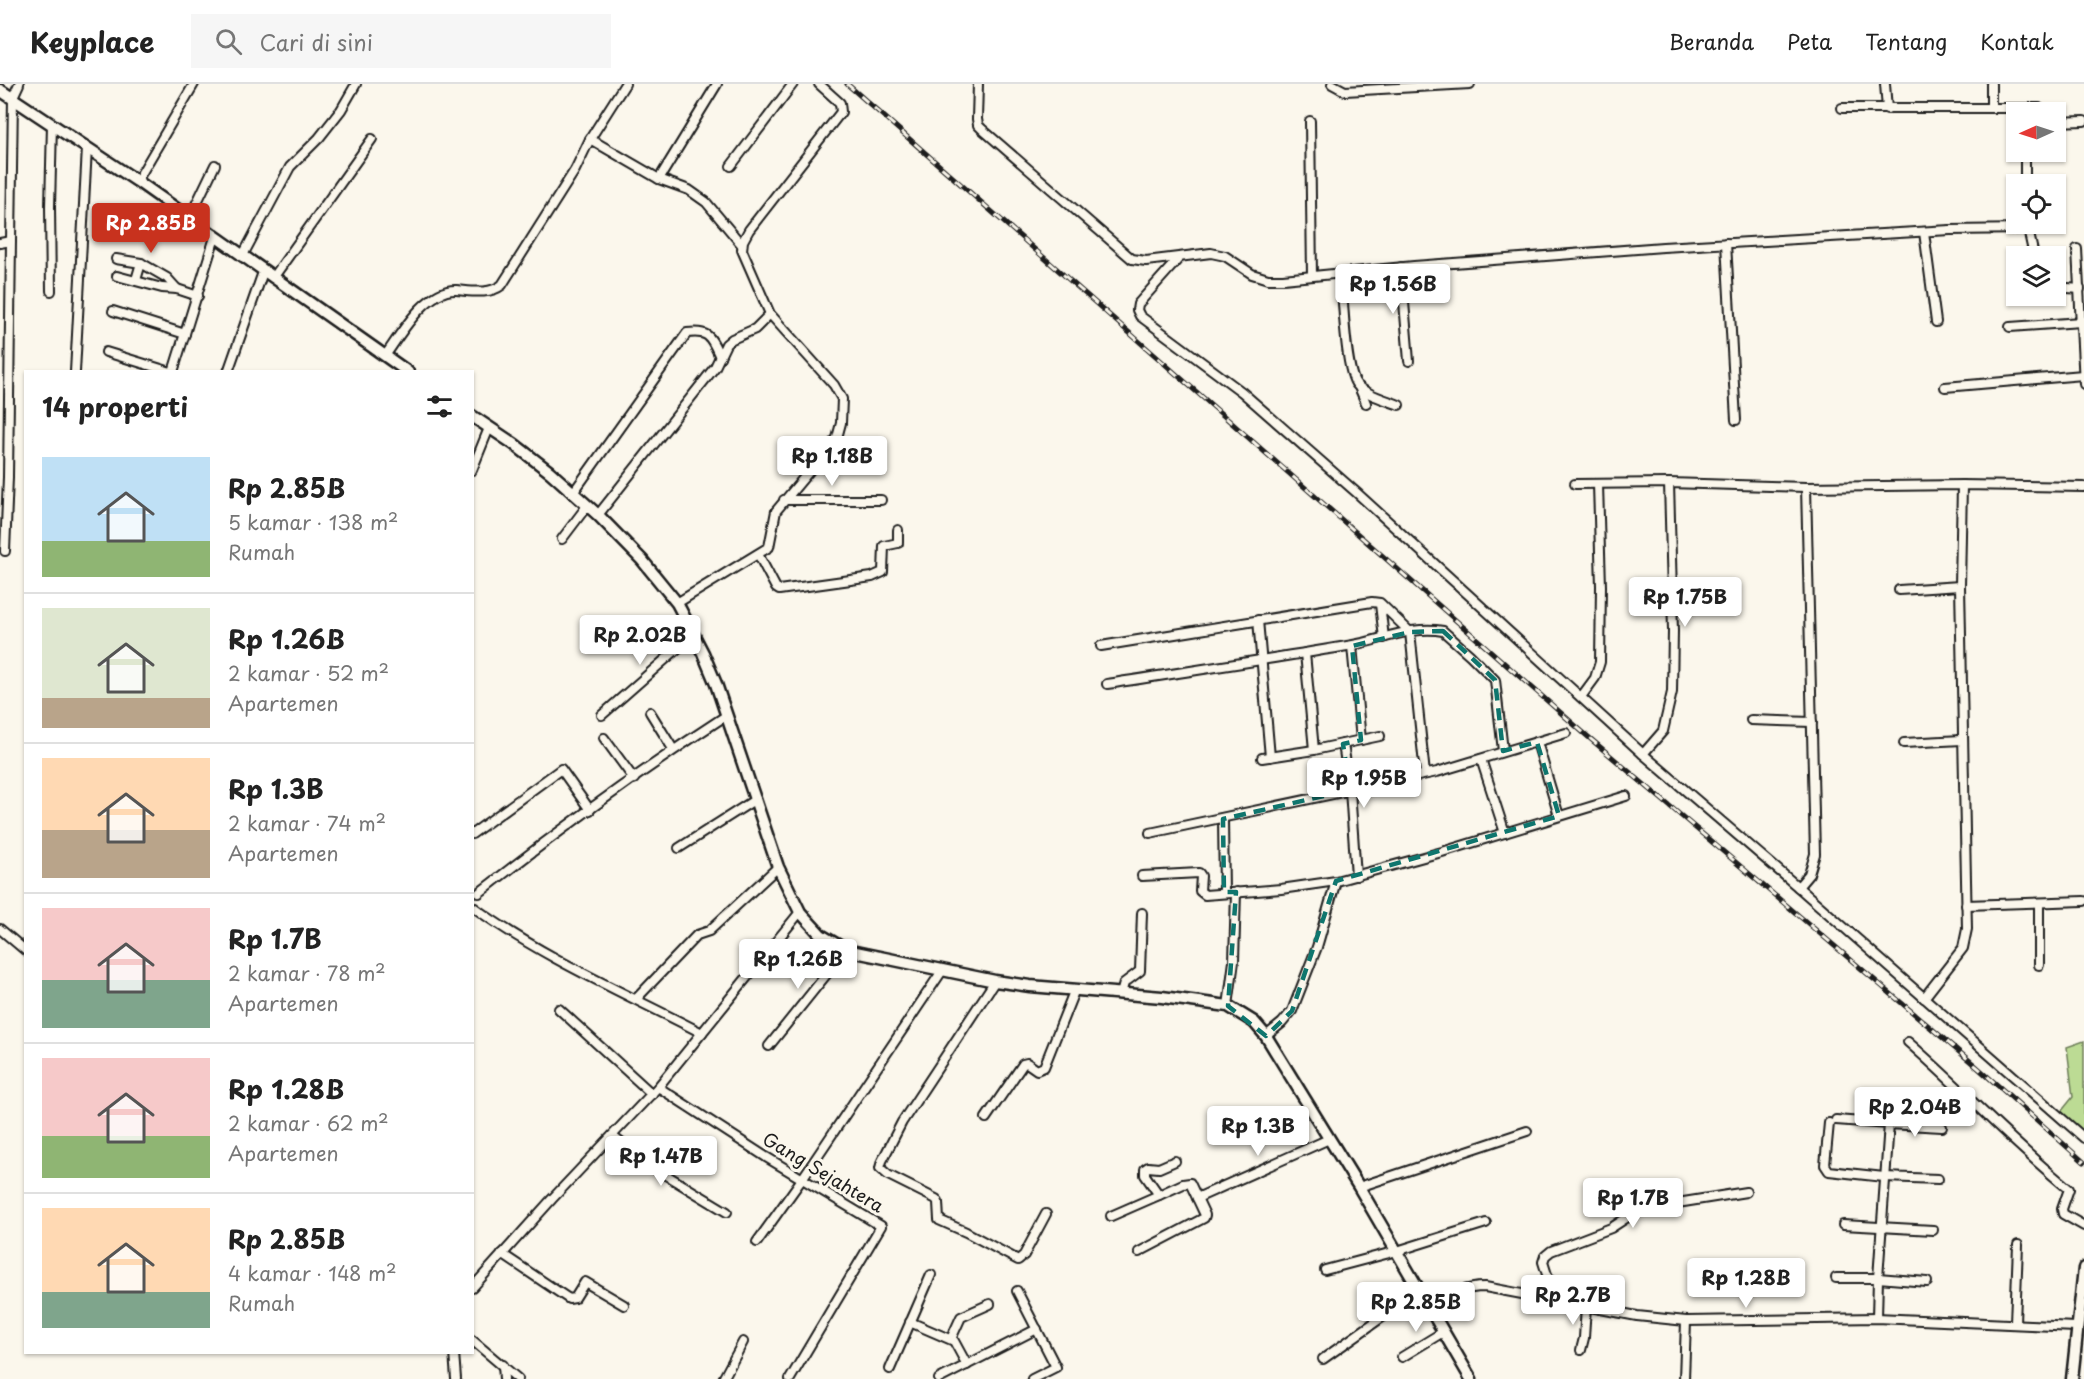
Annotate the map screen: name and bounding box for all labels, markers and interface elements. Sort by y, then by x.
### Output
search box [191,14,611,68]
text: Keyplace [30,20,155,63]
icon: search [212,25,245,58]
text: Cari di sini [260,25,373,58]
text: Beranda [1669,25,1754,57]
text: Peta [1787,25,1832,57]
text: Tentang [1865,25,1947,57]
text: Kontak [1980,25,2054,57]
north arrow [2006,102,2066,162]
map controls [2006,102,2066,306]
button: locate [2006,174,2066,234]
pin: Rp 2.85B [89,203,213,254]
text: Rp 2.85B [106,207,196,237]
button: layers [2006,246,2066,306]
pin: Rp 1.56B [1331,264,1455,315]
text: Rp 1.56B [1349,268,1437,298]
text: 14 properti [42,387,188,426]
icon: filters [423,390,456,423]
pin: Rp 1.18B [770,436,894,487]
text: Rp 1.18B [791,440,873,470]
text: Rp 2.85B [228,468,345,507]
icon: home [90,481,162,553]
text: 5 kamar · 138 m² [228,507,398,537]
text: Rumah [228,537,295,567]
pin: Rp 1.75B [1623,577,1747,628]
text: Rp 1.75B [1643,581,1727,611]
pin: Rp 2.02B [578,615,702,666]
text: Rp 1.26B [228,619,345,658]
text: Rp 2.02B [594,619,686,649]
icon: home [90,632,162,704]
text: 2 kamar · 52 m² [228,658,389,688]
text: Apartemen [228,688,339,718]
pin: Rp 1.95B [1302,758,1426,809]
text: Rp 1.95B [1321,762,1407,792]
text: Rp 1.3B [228,769,324,808]
icon: home [90,782,162,854]
text: 2 kamar · 74 m² [228,808,386,838]
text: Apartemen [228,838,339,868]
text: Rp 1.7B [228,919,322,958]
icon: home [90,932,162,1004]
pin: Rp 1.26B [736,939,860,990]
text: Rp 1.26B [753,943,843,973]
text: 2 kamar · 78 m² [228,958,386,988]
text: Apartemen [228,988,339,1018]
text: Rp 1.28B [228,1069,344,1108]
icon: home [90,1082,162,1154]
pin: Rp 2.04B [1853,1087,1977,1138]
text: Rp 2.04B [1868,1091,1962,1121]
pin: Rp 1.3B [1203,1106,1313,1157]
text: 2 kamar · 62 m² [228,1108,389,1138]
text: Rp 1.3B [1221,1110,1295,1140]
street label: Gang Sejahtera [758,1125,890,1219]
pin: Rp 1.47B [599,1136,723,1187]
text: Apartemen [228,1138,339,1168]
text: Rp 1.47B [619,1140,703,1170]
pin: Rp 1.7B [1578,1178,1688,1229]
text: Rp 1.7B [1597,1182,1669,1212]
text: Rp 2.85B [228,1219,345,1258]
icon: home [90,1232,162,1304]
text: 4 kamar · 148 m² [228,1258,397,1288]
pin: Rp 1.28B [1684,1258,1808,1309]
text: Rp 1.28B [1701,1262,1791,1292]
pin: Rp 2.7B [1518,1275,1628,1326]
text: Rp 2.7B [1535,1279,1611,1309]
pin: Rp 2.85B [1354,1282,1478,1333]
text: Rp 2.85B [1371,1286,1461,1316]
text: Rumah [228,1288,295,1318]

